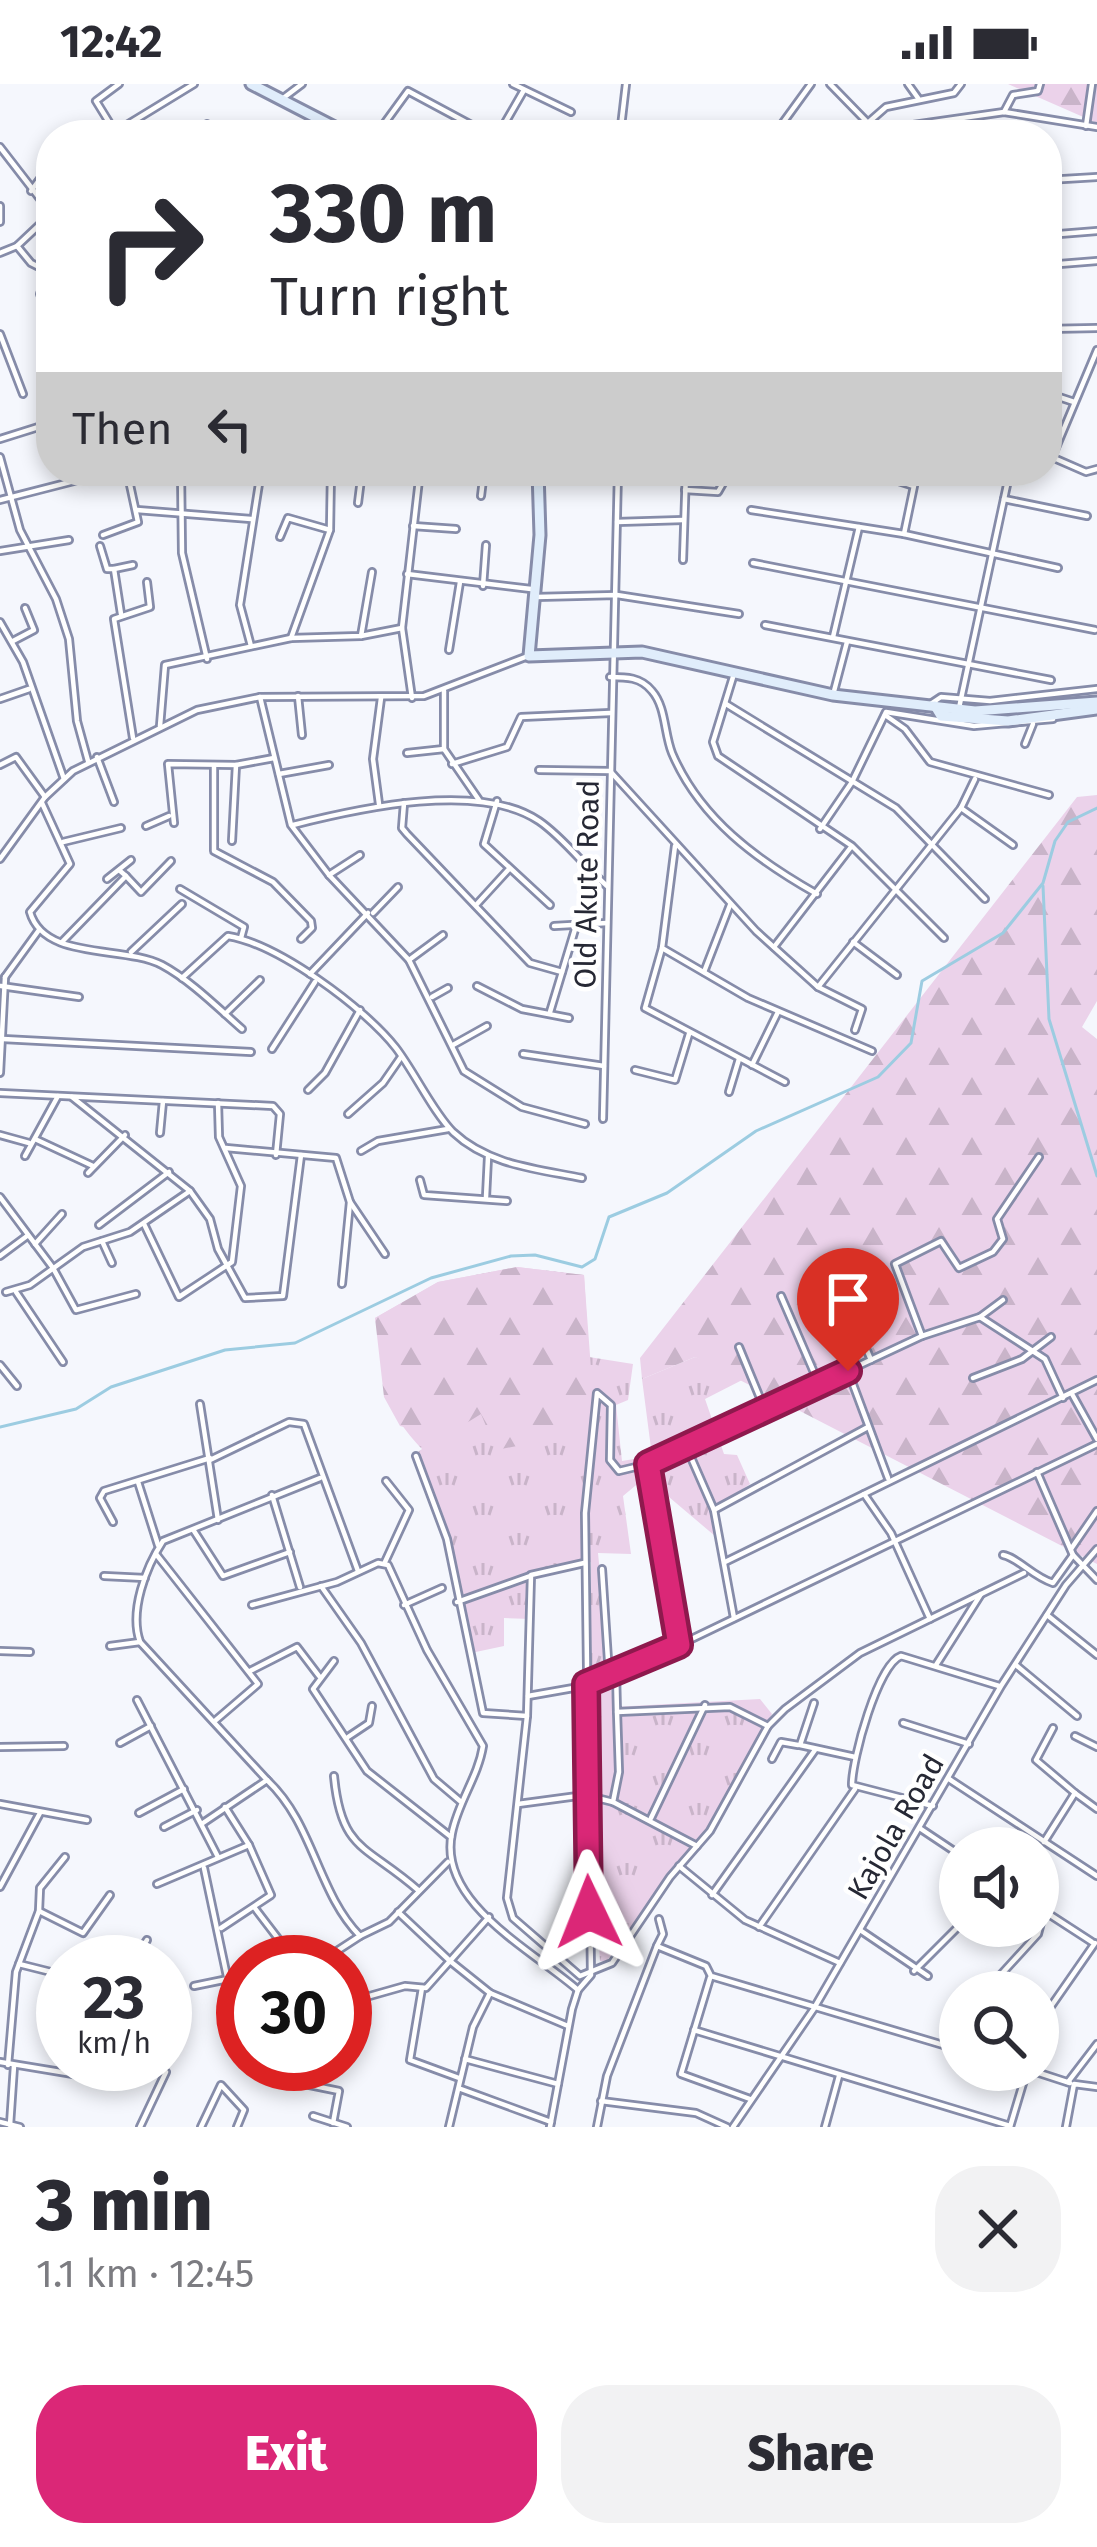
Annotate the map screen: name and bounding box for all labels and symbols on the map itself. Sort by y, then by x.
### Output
street label: Old Akute Road [567,779,607,989]
pin [797,1248,899,1371]
street label: Kajola Road [840,1748,952,1906]
position arrow [526,1849,652,1975]
speed limit sign: 30 [216,1935,372,2091]

